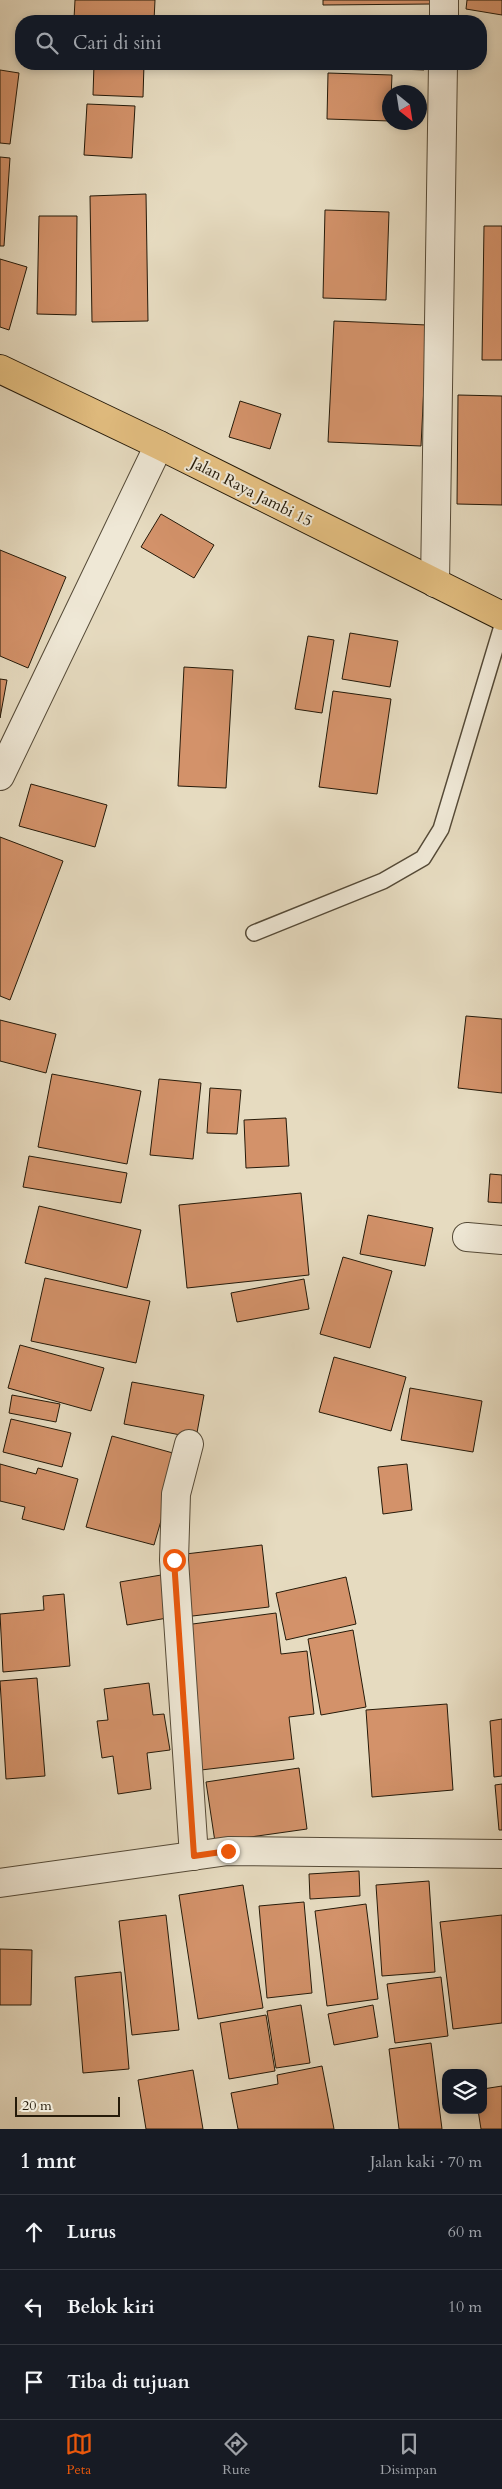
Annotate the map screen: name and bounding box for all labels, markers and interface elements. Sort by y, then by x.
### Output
search box [15,15,487,70]
icon: search [33,29,61,57]
text: Cari di sini [73,30,162,56]
north arrow [382,85,427,130]
street label: Jalan Raya Jambi 15 [185,451,316,532]
route start [163,1549,186,1572]
route end [217,1840,240,1863]
map controls [442,2069,487,2114]
button: layers [442,2069,487,2114]
scale bar [15,2094,120,2117]
text: 20 m [22,2096,52,2115]
text: 1 mnt [20,2147,76,2176]
text: Jalan kaki · 70 m [370,2151,482,2173]
icon: ahead [20,2218,48,2246]
text: Lurus [67,2219,116,2245]
text: 60 m [448,2221,482,2243]
icon: left [20,2293,48,2321]
text: Belok kiri [67,2294,154,2320]
text: 10 m [448,2296,482,2318]
icon: arrive [20,2368,48,2396]
text: Tiba di tujuan [67,2369,190,2395]
tab: Peta [65,2430,93,2479]
tab: Rute [222,2430,250,2479]
tab: Disimpan [380,2430,437,2479]

